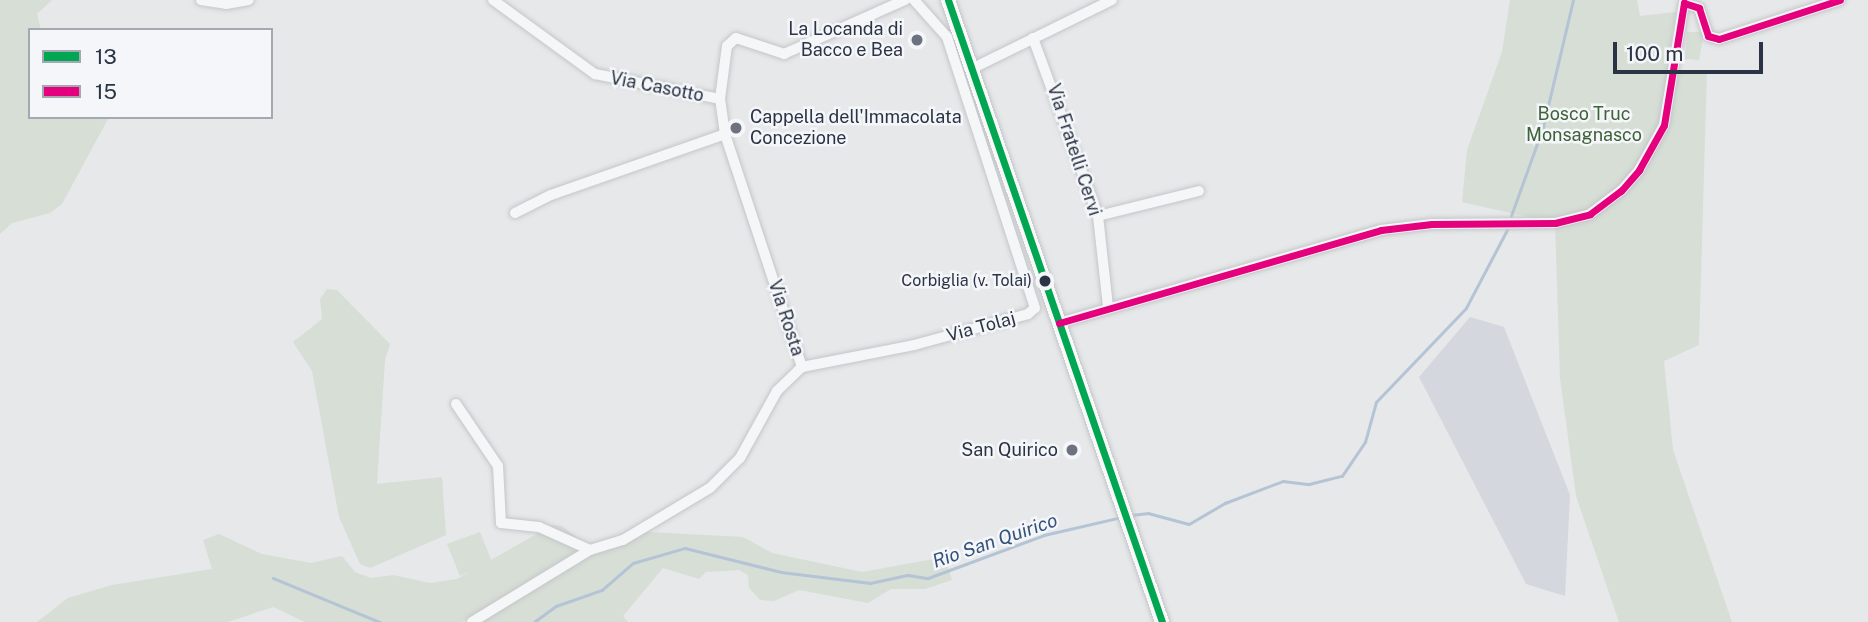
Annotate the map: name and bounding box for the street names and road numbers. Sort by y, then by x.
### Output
street label: Via Casotto [608,67,706,107]
street label: Via Fratelli Cervi [1042,81,1106,219]
street label: Via Rosta [764,277,808,359]
street label: Via Tolaj [944,307,1018,347]

